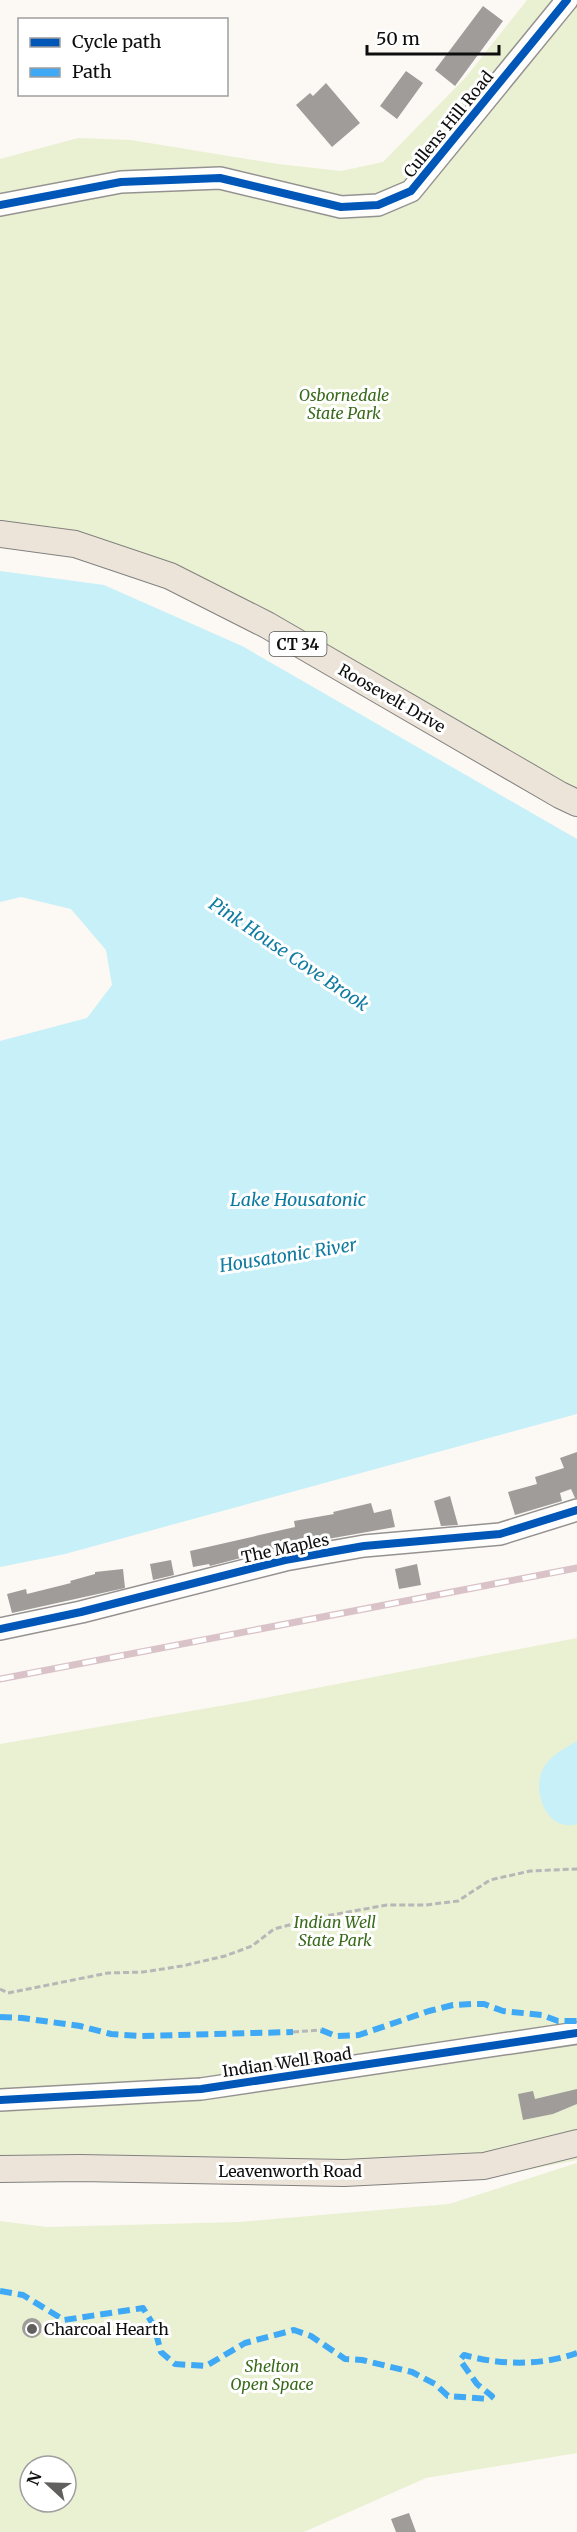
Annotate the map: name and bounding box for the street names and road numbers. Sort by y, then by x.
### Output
street label: Cullens Hill Road [399,66,497,181]
road number: CT 34 [270,632,326,656]
street label: Roosevelt Drive [335,659,449,737]
street label: The Maples [239,1529,331,1567]
street label: Indian Well Road [221,2043,353,2081]
street label: Leavenworth Road [218,2161,362,2181]

